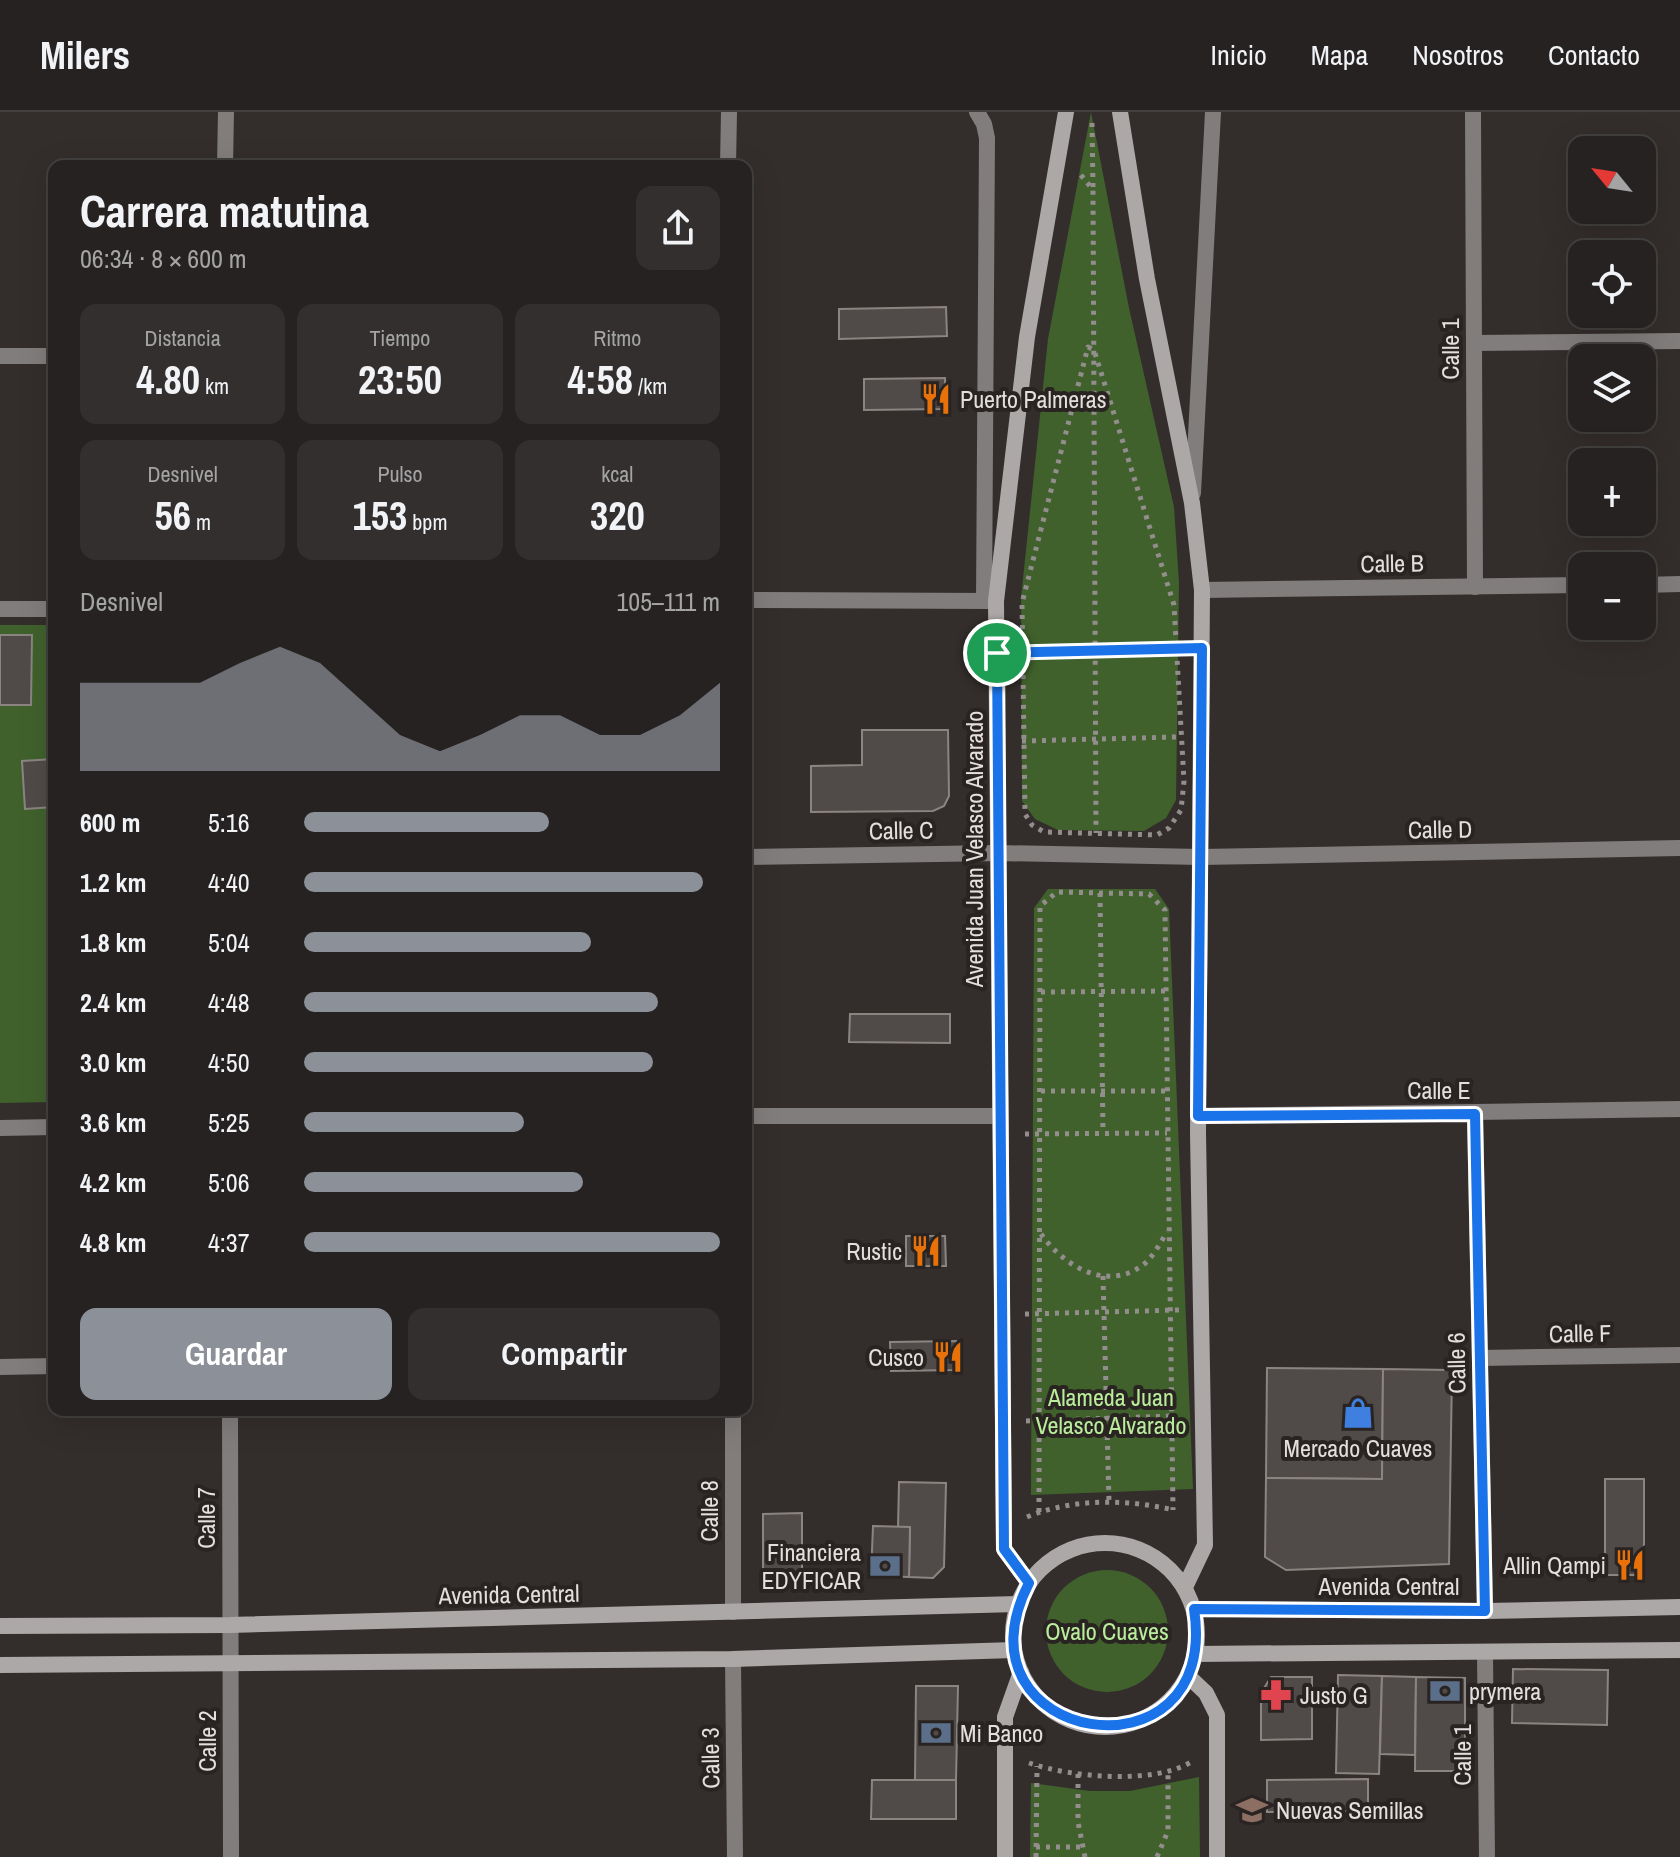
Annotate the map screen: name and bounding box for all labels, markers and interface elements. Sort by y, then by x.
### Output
text: Milers [40,30,130,81]
text: Inicio [1211,36,1267,74]
text: Mapa [1311,36,1368,74]
text: Nosotros [1412,36,1504,74]
text: Contacto [1548,36,1640,74]
north arrow [1568,136,1656,224]
map controls [1568,136,1656,640]
text: Carrera matutina [80,181,369,241]
button: share [636,186,720,270]
button: locate [1568,240,1656,328]
text: 06:34 · 8 × 600 m [80,241,247,276]
street label: Calle 1 [1434,318,1466,380]
text: Distancia [145,323,221,353]
text: Tiempo [370,323,430,353]
text: Ritmo [593,323,641,353]
button: layers [1568,344,1656,432]
text: 4.80 [136,353,200,406]
text: 23:50 [358,353,442,406]
text: 4:58 [567,353,633,406]
text: km [200,371,229,401]
text: /km [633,371,667,401]
restaurant icon: Puerto Palmeras [919,382,953,416]
place label: Puerto Palmeras [960,383,1107,415]
button: + [1568,448,1656,536]
text: Desnivel [148,459,218,489]
text: Pulso [377,459,423,489]
text: kcal [601,459,633,489]
text: 56 [154,489,191,542]
text: 153 [353,489,407,542]
text: 320 [590,489,645,542]
text: m [191,507,211,537]
text: bpm [407,507,447,537]
street label: Calle B [1360,546,1424,580]
button: − [1568,552,1656,640]
text: Desnivel [80,584,163,619]
text: 105–111 m [616,584,720,619]
pin [963,619,1031,687]
icon: arrive [975,631,1019,675]
street label: Avenida Juan Velasco Alvarado [958,711,990,988]
text: 600 m [80,805,140,840]
text: 5:16 [208,805,250,840]
street label: Calle D [1407,812,1473,846]
street label: Calle C [868,813,934,847]
text: 1.2 km [80,865,146,900]
text: 4:40 [208,865,250,900]
text: 1.8 km [80,925,146,960]
text: 5:04 [208,925,250,960]
text: 2.4 km [80,985,146,1020]
text: 4:48 [208,985,250,1020]
text: 3.0 km [80,1045,146,1080]
text: 4:50 [208,1045,250,1080]
street label: Calle E [1407,1074,1471,1106]
text: 3.6 km [80,1105,146,1140]
text: 5:25 [208,1105,250,1140]
text: 4.2 km [80,1165,146,1200]
text: 5:06 [208,1165,250,1200]
text: 4.8 km [80,1225,146,1260]
text: 4:37 [208,1225,250,1260]
restaurant icon: Rustic [909,1234,943,1268]
place label: Rustic [846,1235,902,1267]
button: Guardar [80,1308,392,1400]
button: Compartir [408,1308,720,1400]
street label: Calle F [1549,1316,1611,1350]
street label: Calle 6 [1439,1332,1473,1394]
restaurant icon: Cusco [931,1340,965,1374]
place label: Cusco [868,1341,924,1373]
park label: Alameda Juan Velasco Alvarado [1036,1381,1186,1441]
shop icon: Mercado Cuaves [1341,1396,1375,1430]
place label: Mercado Cuaves [1284,1432,1432,1464]
street label: Calle 8 [693,1480,725,1542]
street label: Calle 7 [190,1487,222,1549]
place label: Financiera EDYFICAR [761,1536,861,1596]
restaurant icon: Allin Qampi [1613,1548,1647,1582]
bank icon: Financiera EDYFICAR [868,1549,902,1583]
place label: Allin Qampi [1502,1549,1606,1581]
street label: Avenida Central [1318,1570,1459,1602]
street label: Avenida Central [437,1577,580,1611]
park label: Ovalo Cuaves [1045,1615,1169,1647]
bank icon: prymera [1428,1674,1462,1708]
place label: prymera [1469,1675,1541,1707]
pharmacy icon: Justo G [1259,1678,1293,1712]
place label: Justo G [1300,1679,1368,1711]
street label: Calle 2 [191,1710,223,1772]
bank icon: Mi Banco [919,1716,953,1750]
place label: Mi Banco [960,1717,1043,1749]
street label: Calle 1 [1446,1724,1478,1786]
street label: Calle 3 [693,1727,727,1789]
school or university icon: Nuevas Semillas [1235,1793,1269,1827]
place label: Nuevas Semillas [1276,1794,1424,1826]

